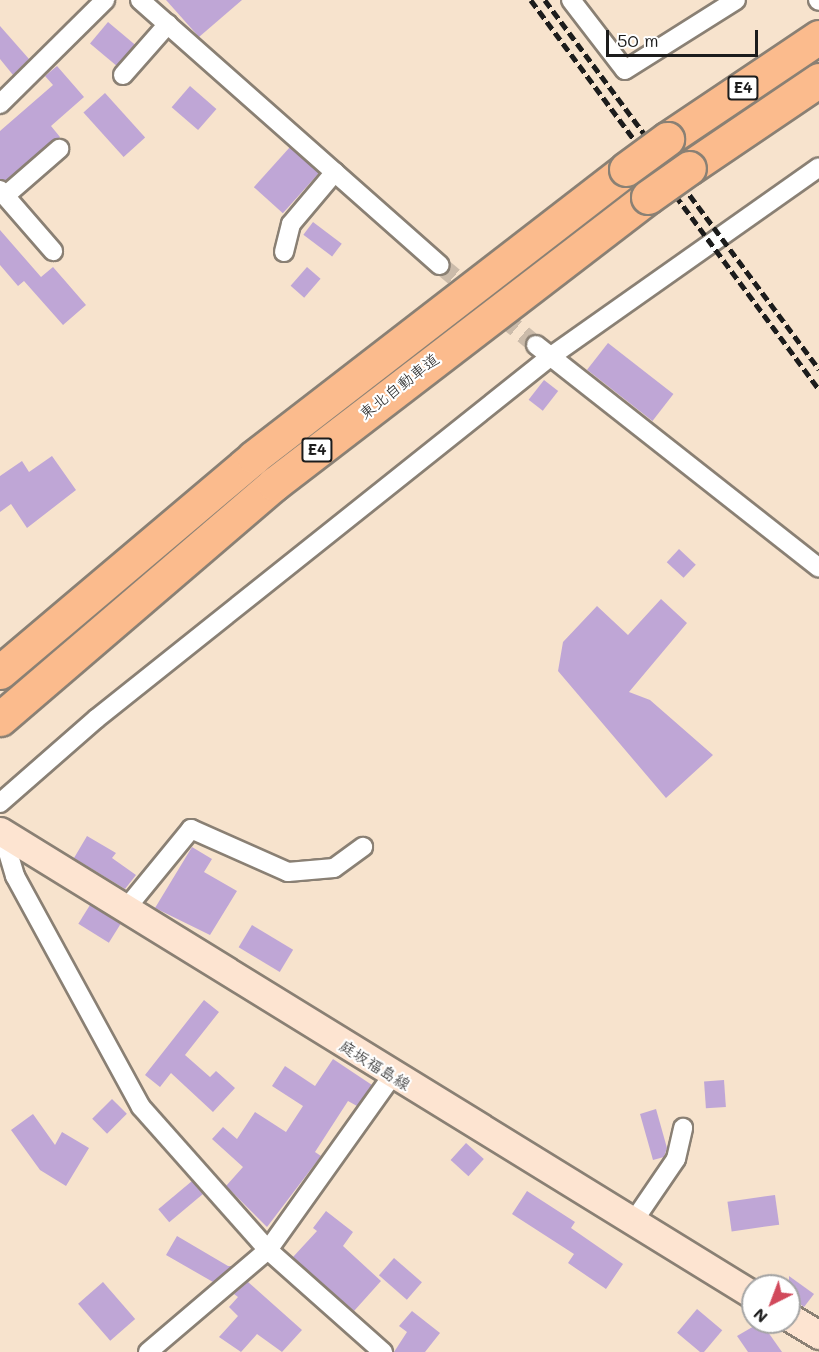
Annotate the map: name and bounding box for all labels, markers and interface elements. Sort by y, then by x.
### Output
scale bar [609,18,760,56]
text: 50 m [617,28,659,52]
road number: E4 [726,76,760,100]
street label: 東北自動車道 [355,349,443,423]
road number: E4 [300,438,334,462]
street label: 庭坂福島線 [336,1036,414,1094]
north arrow [741,1274,801,1334]
text: N [748,1304,772,1328]

